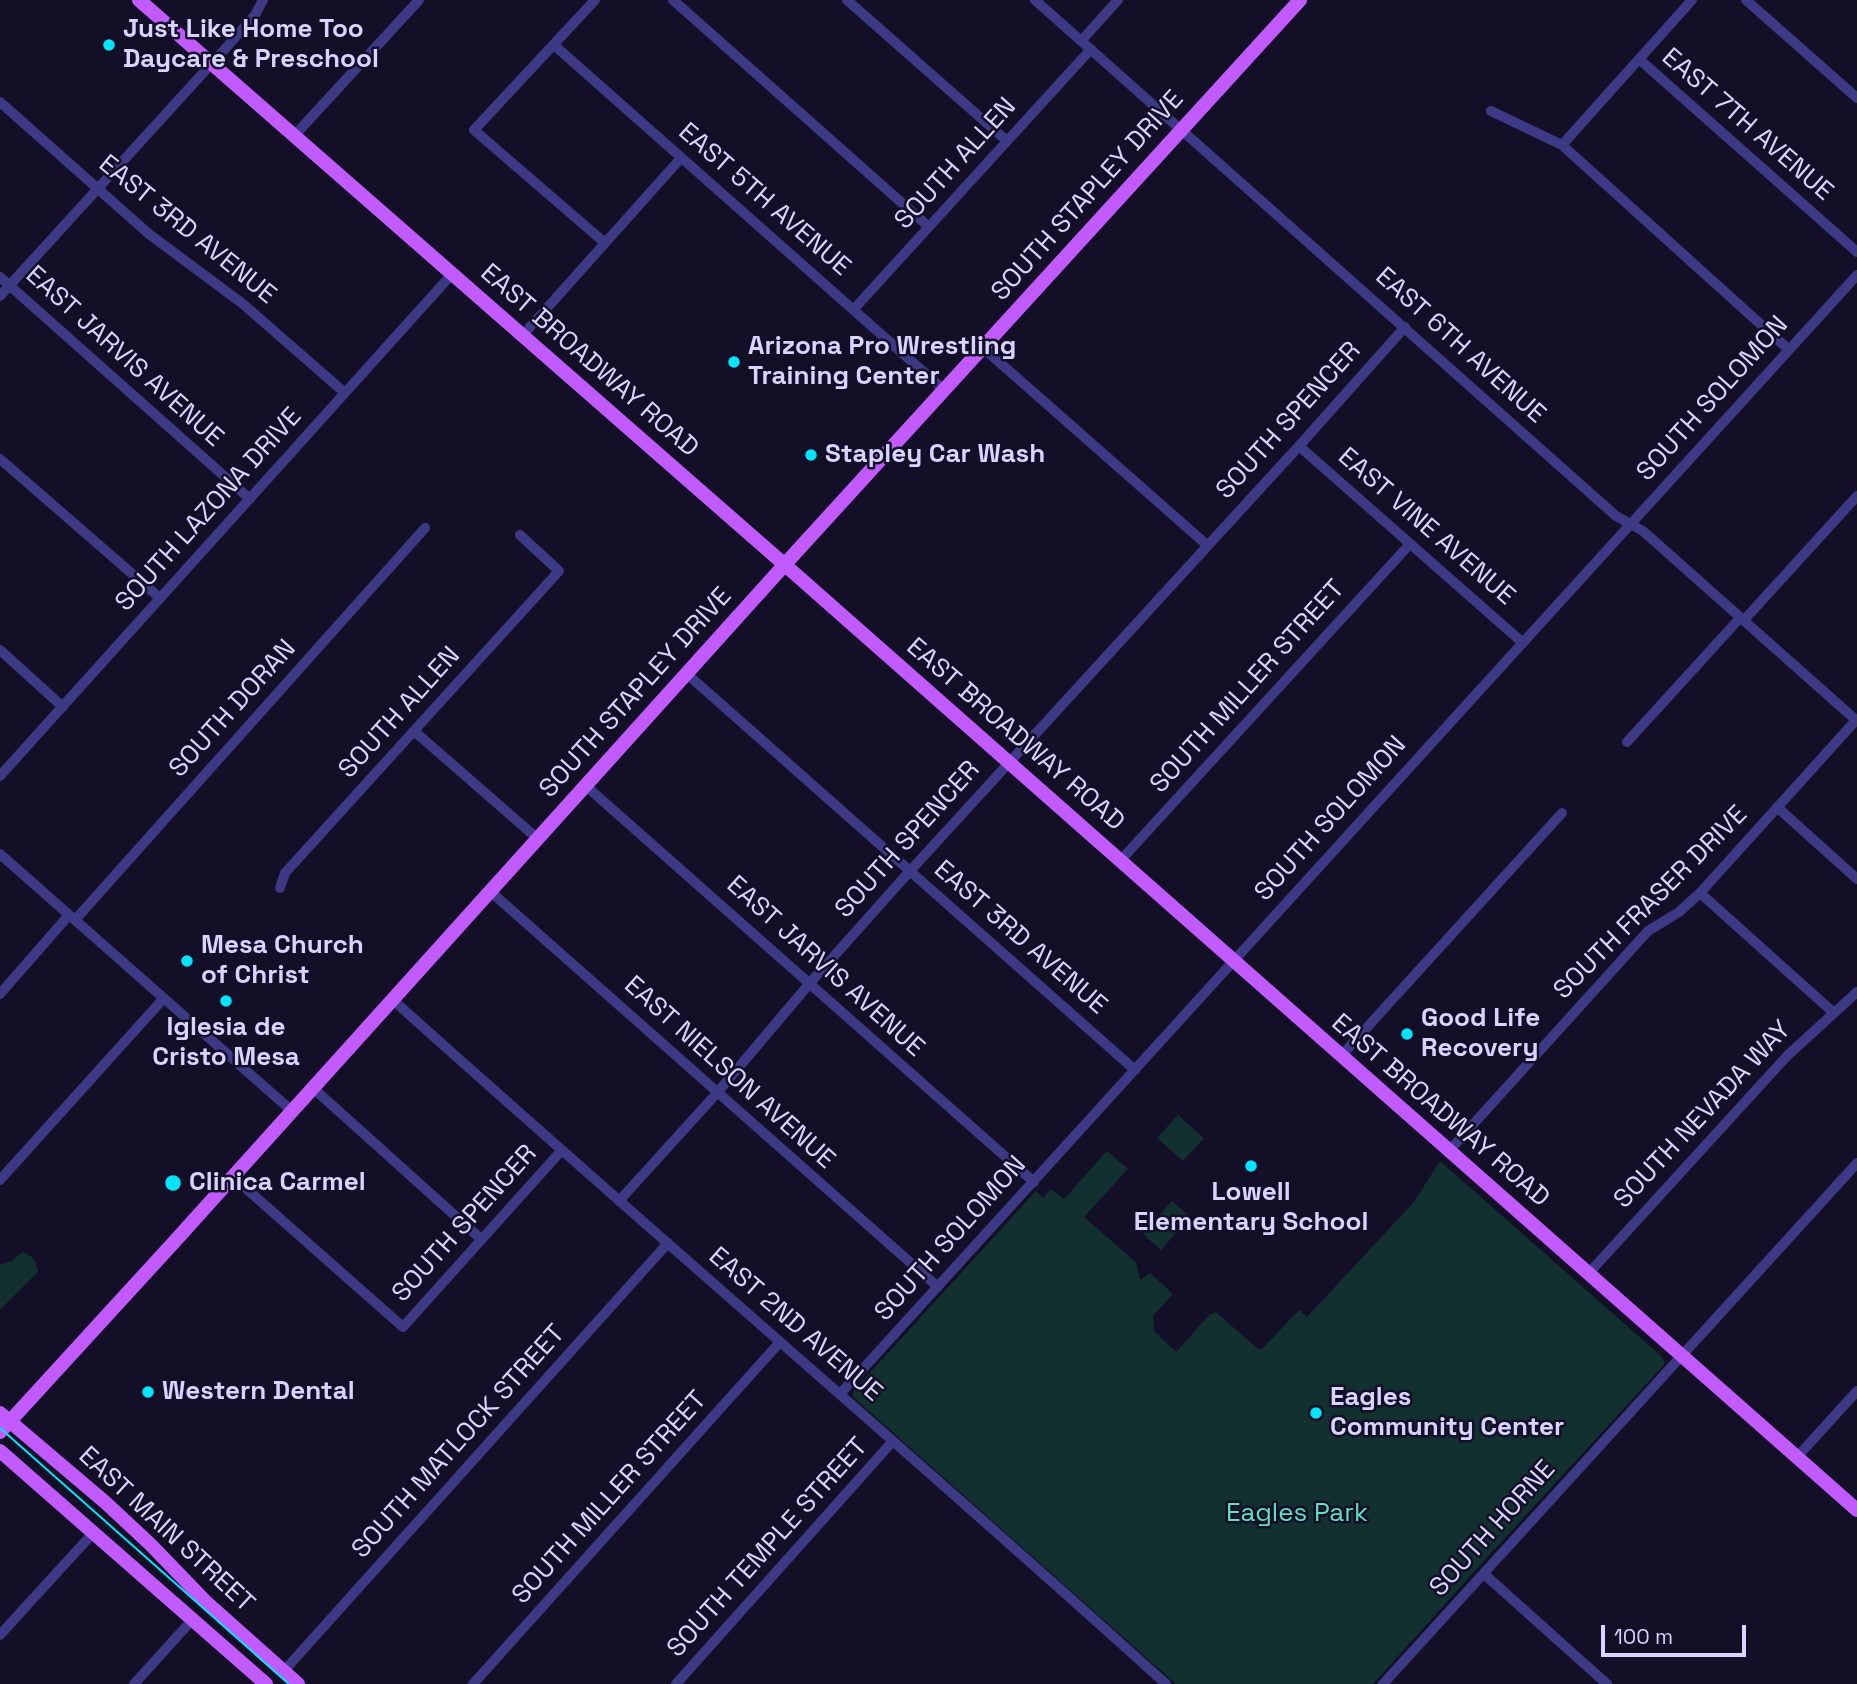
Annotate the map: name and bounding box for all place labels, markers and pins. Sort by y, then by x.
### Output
place label: Just Like Home Too Daycare & Preschool [123,14,379,76]
marker: Just Like Home Too Daycare & Preschool [101,37,117,53]
place label: Arizona Pro Wrestling Training Center [748,331,1016,392]
marker: Arizona Pro Wrestling Training Center [726,354,742,370]
place label: Stapley Car Wash [825,439,1045,471]
marker: Stapley Car Wash [803,447,819,463]
place label: Mesa Church of Christ [201,930,364,992]
marker: Mesa Church of Christ [179,953,195,969]
marker: Iglesia de Cristo Mesa [218,993,234,1009]
place label: Good Life Recovery [1421,1003,1540,1064]
place label: Iglesia de Cristo Mesa [152,1012,300,1074]
marker: Good Life Recovery [1399,1026,1415,1042]
marker: Lowell Elementary School [1243,1158,1259,1174]
place label: Clinica Carmel [189,1167,366,1199]
marker: Clinica Carmel [163,1173,183,1193]
place label: Lowell Elementary School [1134,1177,1368,1238]
place label: Western Dental [162,1376,355,1408]
place label: Eagles Community Center [1330,1382,1564,1444]
marker: Western Dental [140,1384,156,1400]
marker: Eagles Community Center [1308,1405,1324,1421]

